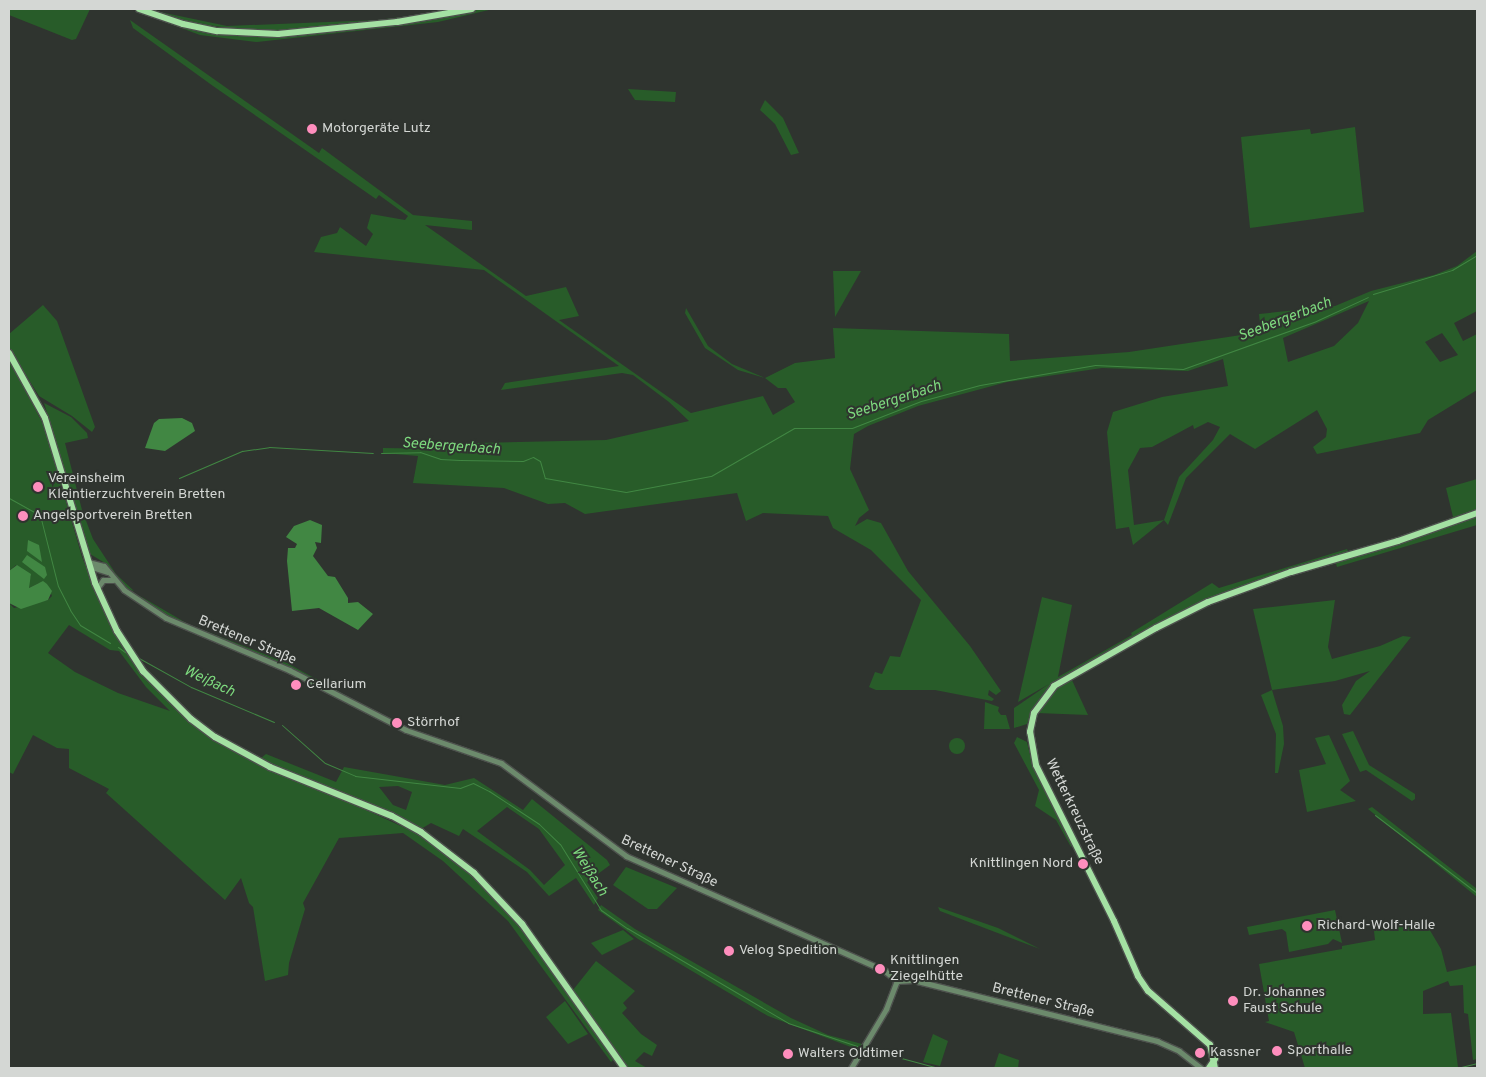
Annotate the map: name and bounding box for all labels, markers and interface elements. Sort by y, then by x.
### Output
place label: Motorgeräte Lutz [322,121,431,137]
marker: Motorgeräte Lutz [306,123,318,135]
water label: Seebergerbach [1236,294,1334,346]
water label: Seebergerbach [844,377,944,425]
water label: Seebergerbach [401,435,501,459]
place label: Vereinsheim Kleintierzuchtverein Bretten [48,471,225,504]
marker: Vereinsheim Kleintierzuchtverein Bretten [32,481,44,493]
place label: Angelsportverein Bretten [33,508,192,524]
marker: Angelsportverein Bretten [17,510,29,522]
street label: Brettener Straße [195,613,299,669]
water label: Weißach [181,662,237,702]
place label: Cellarium [306,677,366,693]
marker: Cellarium [290,679,302,691]
place label: Störrhof [407,715,460,731]
marker: Störrhof [391,717,403,729]
street label: Wetterkreuzstraße [1041,756,1107,868]
street label: Brettener Straße [618,832,720,892]
water label: Weißach [567,844,611,900]
place label: Knittlingen Nord [970,856,1073,872]
marker: Knittlingen Nord [1077,858,1089,870]
place label: Richard-Wolf-Halle [1317,918,1435,934]
marker: Richard-Wolf-Halle [1301,920,1313,932]
place label: Velog Spedition [739,943,837,959]
marker: Velog Spedition [723,945,735,957]
place label: Knittlingen Ziegelhütte [890,953,963,986]
marker: Knittlingen Ziegelhütte [874,963,886,975]
street label: Brettener Straße [990,980,1096,1022]
place label: Dr. Johannes Faust Schule [1243,985,1325,1018]
marker: Dr. Johannes Faust Schule [1227,995,1239,1007]
place label: Sporthalle [1287,1043,1352,1059]
place label: Kassner [1210,1045,1261,1061]
marker: Sporthalle [1271,1045,1283,1057]
place label: Walters Oldtimer [798,1046,904,1062]
marker: Kassner [1194,1047,1206,1059]
marker: Walters Oldtimer [782,1048,794,1060]

